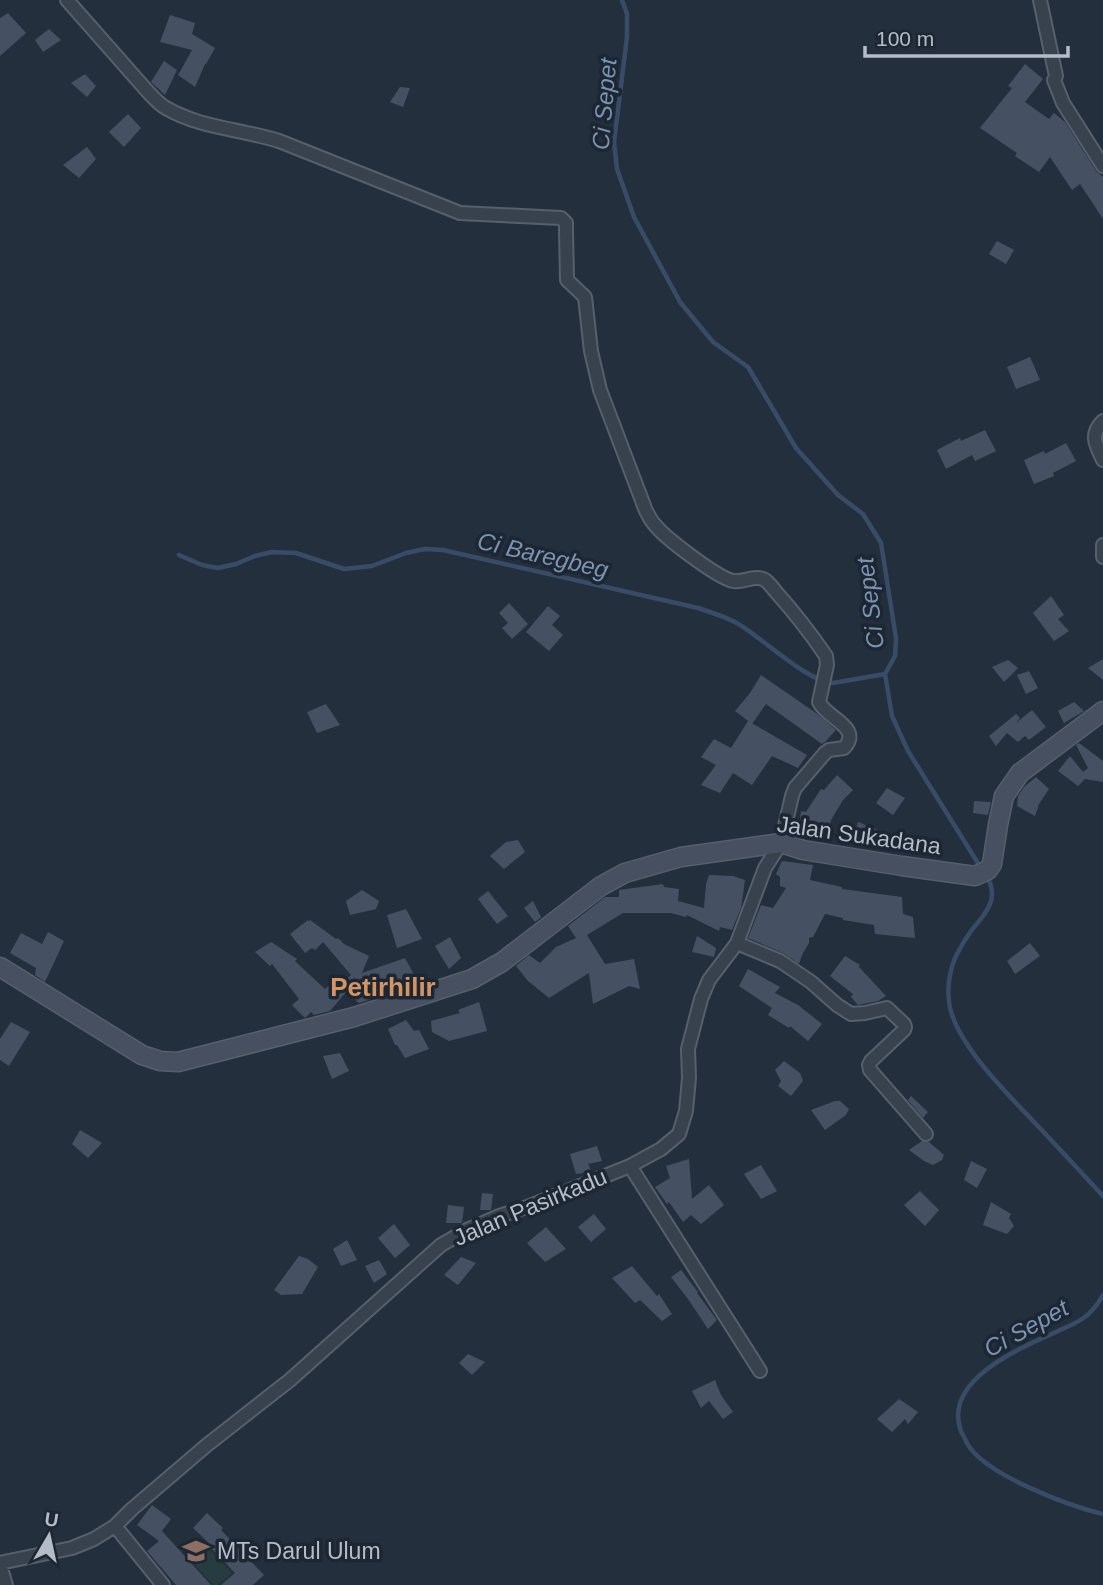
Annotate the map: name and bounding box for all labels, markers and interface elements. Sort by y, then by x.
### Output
scale bar [865,14,1068,58]
text: 100 m [876,27,934,50]
water label: Ci Sepet [587,56,622,151]
water label: Ci Baregbeg [475,527,612,583]
water label: Ci Sepet [851,554,889,650]
street label: Jalan Sukadana [776,811,943,859]
district label: Petirhilir [330,972,436,1002]
street label: Jalan Pasirkadu [450,1163,610,1251]
water label: Ci Sepet [979,1293,1074,1362]
north arrow [14,1501,84,1571]
text: U [43,1508,60,1531]
school or university icon: MTs Darul Ulum [181,1536,211,1566]
place label: MTs Darul Ulum [217,1538,381,1564]

